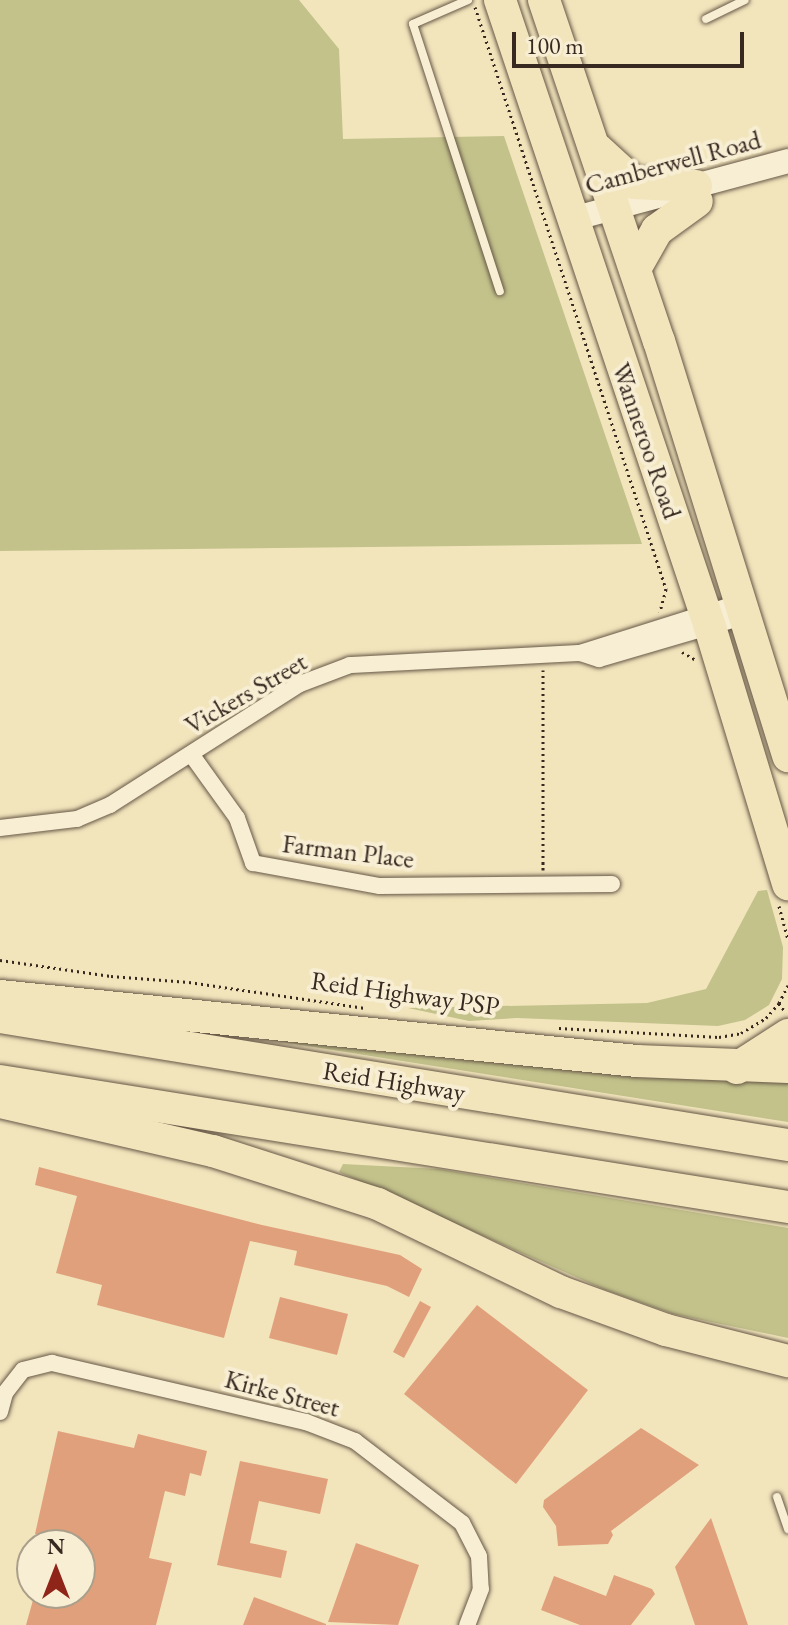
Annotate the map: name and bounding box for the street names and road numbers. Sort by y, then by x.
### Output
street label: Camberwell Road [582,125,764,201]
street label: Wanneroo Road [605,359,687,523]
street label: Vickers Street [179,647,313,741]
street label: Farman Place [280,828,416,876]
street label: Reid Highway PSP [309,965,501,1023]
street label: Reid Highway [321,1055,467,1109]
street label: Kirke Street [221,1364,343,1424]

